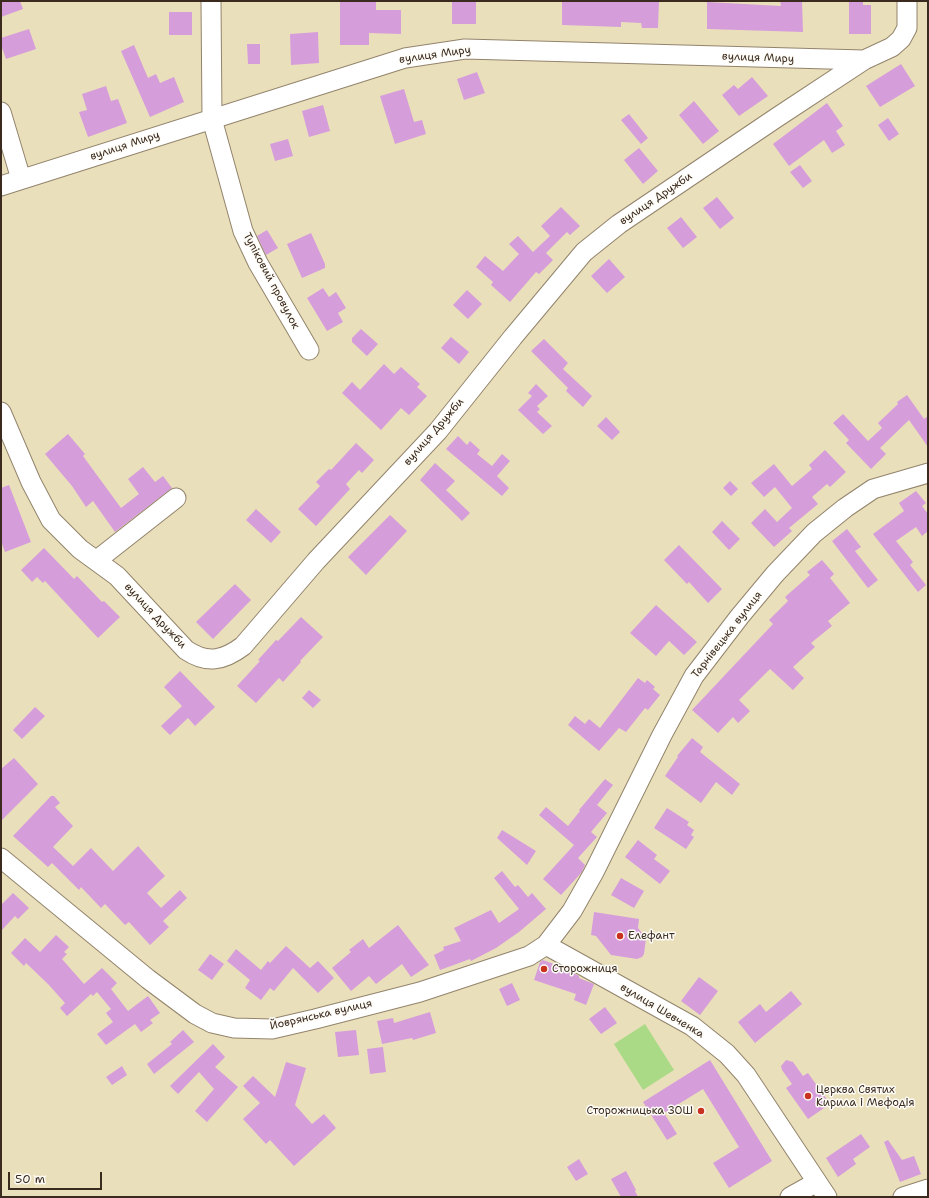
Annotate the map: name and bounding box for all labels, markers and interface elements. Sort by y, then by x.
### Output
street label: вулиця Миру [398,43,472,67]
street label: вулиця Миру [722,50,794,66]
street label: вулиця Миру [89,129,161,163]
street label: вулиця Дружби [617,170,695,228]
street label: Тупіковий провулок [240,231,302,331]
street label: вулиця Дружби [401,396,467,468]
street label: вулиця Дружби [121,580,189,652]
street label: Тарнівецька вулиця [689,589,765,681]
place label: Елефант [628,929,675,943]
marker: Елефант [615,931,625,941]
place label: Сторожниця [552,962,618,976]
marker: Сторожниця [539,964,549,974]
street label: вулиця Шевченка [618,981,706,1041]
street label: Йоврянська вулиця [269,997,373,1033]
place label: Церква Святих Кирила і Мефодія [816,1083,915,1109]
marker: Церква Святих Кирила і Мефодія [803,1091,813,1101]
place label: Сторожницька ЗОШ [587,1104,693,1118]
marker: Сторожницька ЗОШ [696,1106,706,1116]
scale bar [10,1164,104,1190]
text: 50 m [15,1171,45,1187]

